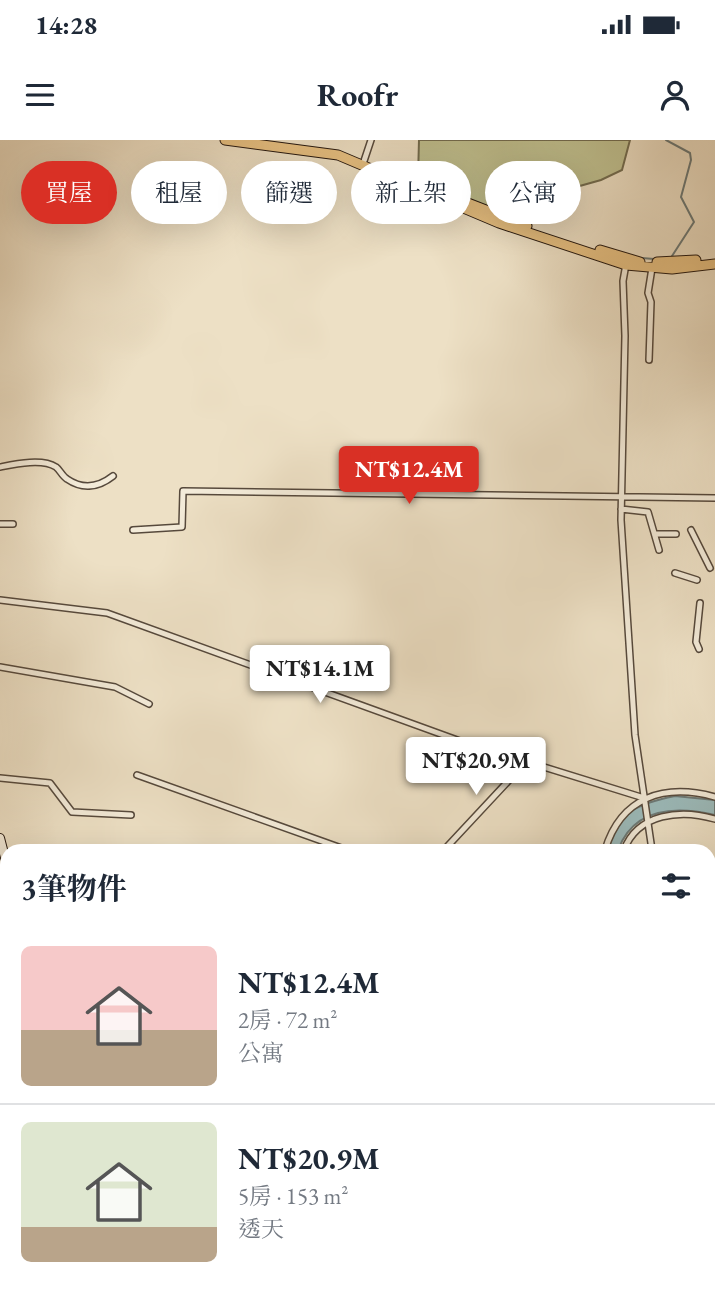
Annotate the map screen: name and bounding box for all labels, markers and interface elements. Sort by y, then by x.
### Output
text: 14:28 [35,8,97,42]
text: Roofr [317,74,398,116]
icon: menu [21,76,59,114]
icon: person [656,76,694,114]
chip: 買屋 [21,161,117,224]
chip: 租屋 [131,161,227,224]
chip: 篩選 [241,161,337,224]
chip: 新上架 [351,161,471,224]
chip: 公寓 [485,161,581,224]
pin: NT$12.4M [337,446,481,506]
text: NT$12.4M [355,454,463,484]
pin: NT$14.1M [248,645,392,705]
text: NT$14.1M [266,653,374,683]
pin: NT$20.9M [404,738,548,797]
text: NT$20.9M [422,745,530,775]
icon: filters [657,867,695,905]
text: 3筆物件 [21,869,127,908]
text: NT$12.4M [238,963,379,1002]
icon: home [77,974,161,1058]
text: 2房 · 72 m² [238,1005,337,1035]
text: 公寓 [238,1038,284,1068]
text: NT$20.9M [238,1139,379,1178]
icon: home [77,1150,161,1234]
text: 5房 · 153 m² [238,1181,348,1211]
text: 透天 [238,1214,284,1244]

